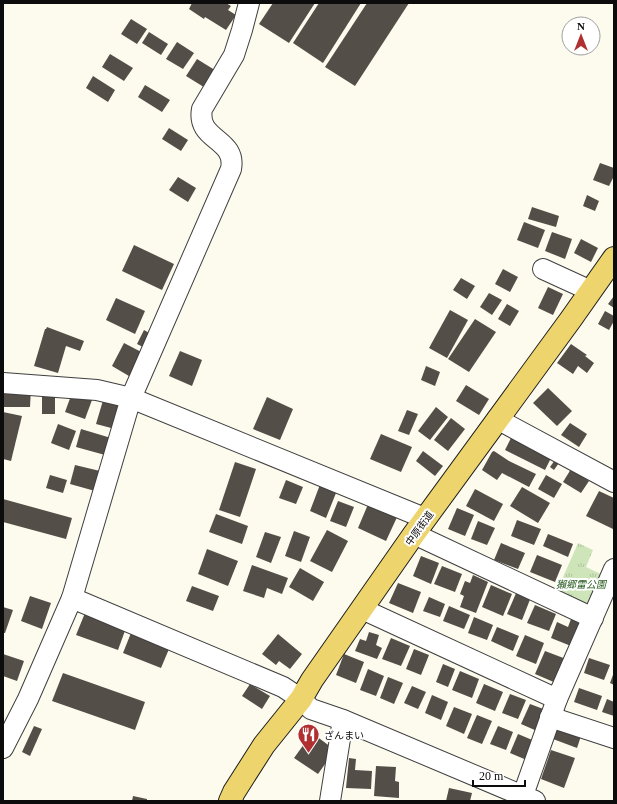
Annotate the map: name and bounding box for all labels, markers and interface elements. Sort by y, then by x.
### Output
north arrow [561,16,601,56]
text: N [577,20,585,32]
street label: 中原街道 [403,509,436,548]
park label: 獺郷雷公園 [556,579,608,590]
restaurant icon: ざんまい [295,722,321,755]
place label: ざんまい [324,730,364,741]
scale bar [473,762,525,788]
text: 20 m [479,769,504,783]

